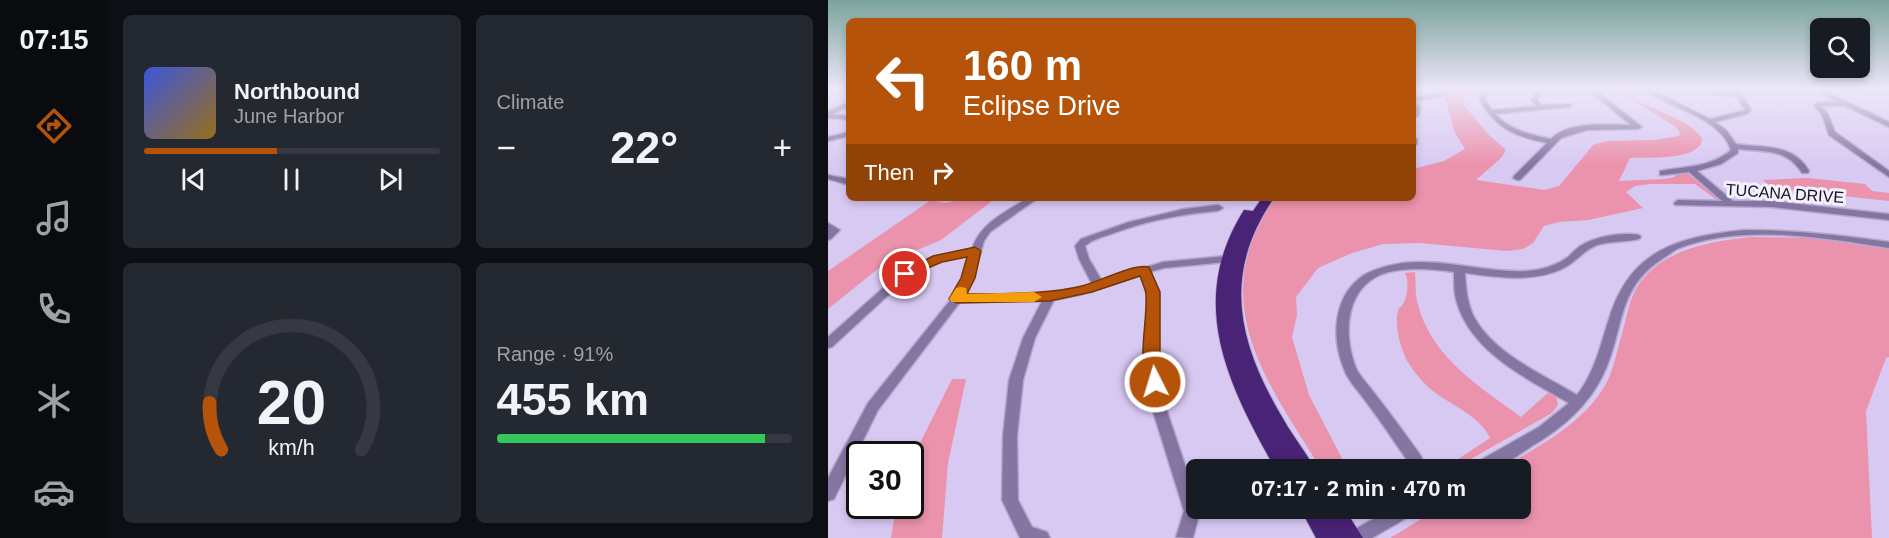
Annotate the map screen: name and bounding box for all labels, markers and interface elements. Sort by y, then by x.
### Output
map controls [1810,18,1870,78]
button: search [1810,18,1870,78]
text: 07:15 [19,25,89,55]
icon: left [864,42,942,120]
text: 160 m [963,42,1082,89]
text: Northbound [234,79,360,104]
text: Climate [497,91,564,113]
text: Eclipse Drive [963,91,1121,121]
icon: directions [33,105,75,147]
text: June Harbor [234,105,344,127]
text: 22° [610,122,678,173]
text: − [497,129,516,166]
text: + [773,129,792,166]
icon: right [926,156,959,189]
text: Then [864,160,914,185]
icon: previous [177,163,210,196]
icon: pause [275,163,308,196]
icon: next [374,163,407,196]
street label: TUCANA DRIVE [1725,181,1845,206]
icon: music [33,197,75,239]
pin [879,248,930,299]
icon: arrive [888,257,921,290]
icon: phone [33,288,75,330]
text: Range · 91% [497,343,613,365]
position arrow [1123,350,1187,414]
text: 20 [257,368,326,437]
text: 455 km [497,374,649,425]
icon: climate [33,380,75,422]
text: km/h [269,436,315,460]
speed limit sign: 30 [846,441,924,519]
icon: car [33,471,75,513]
text: 07:17 · 2 min · 470 m [1251,476,1466,501]

